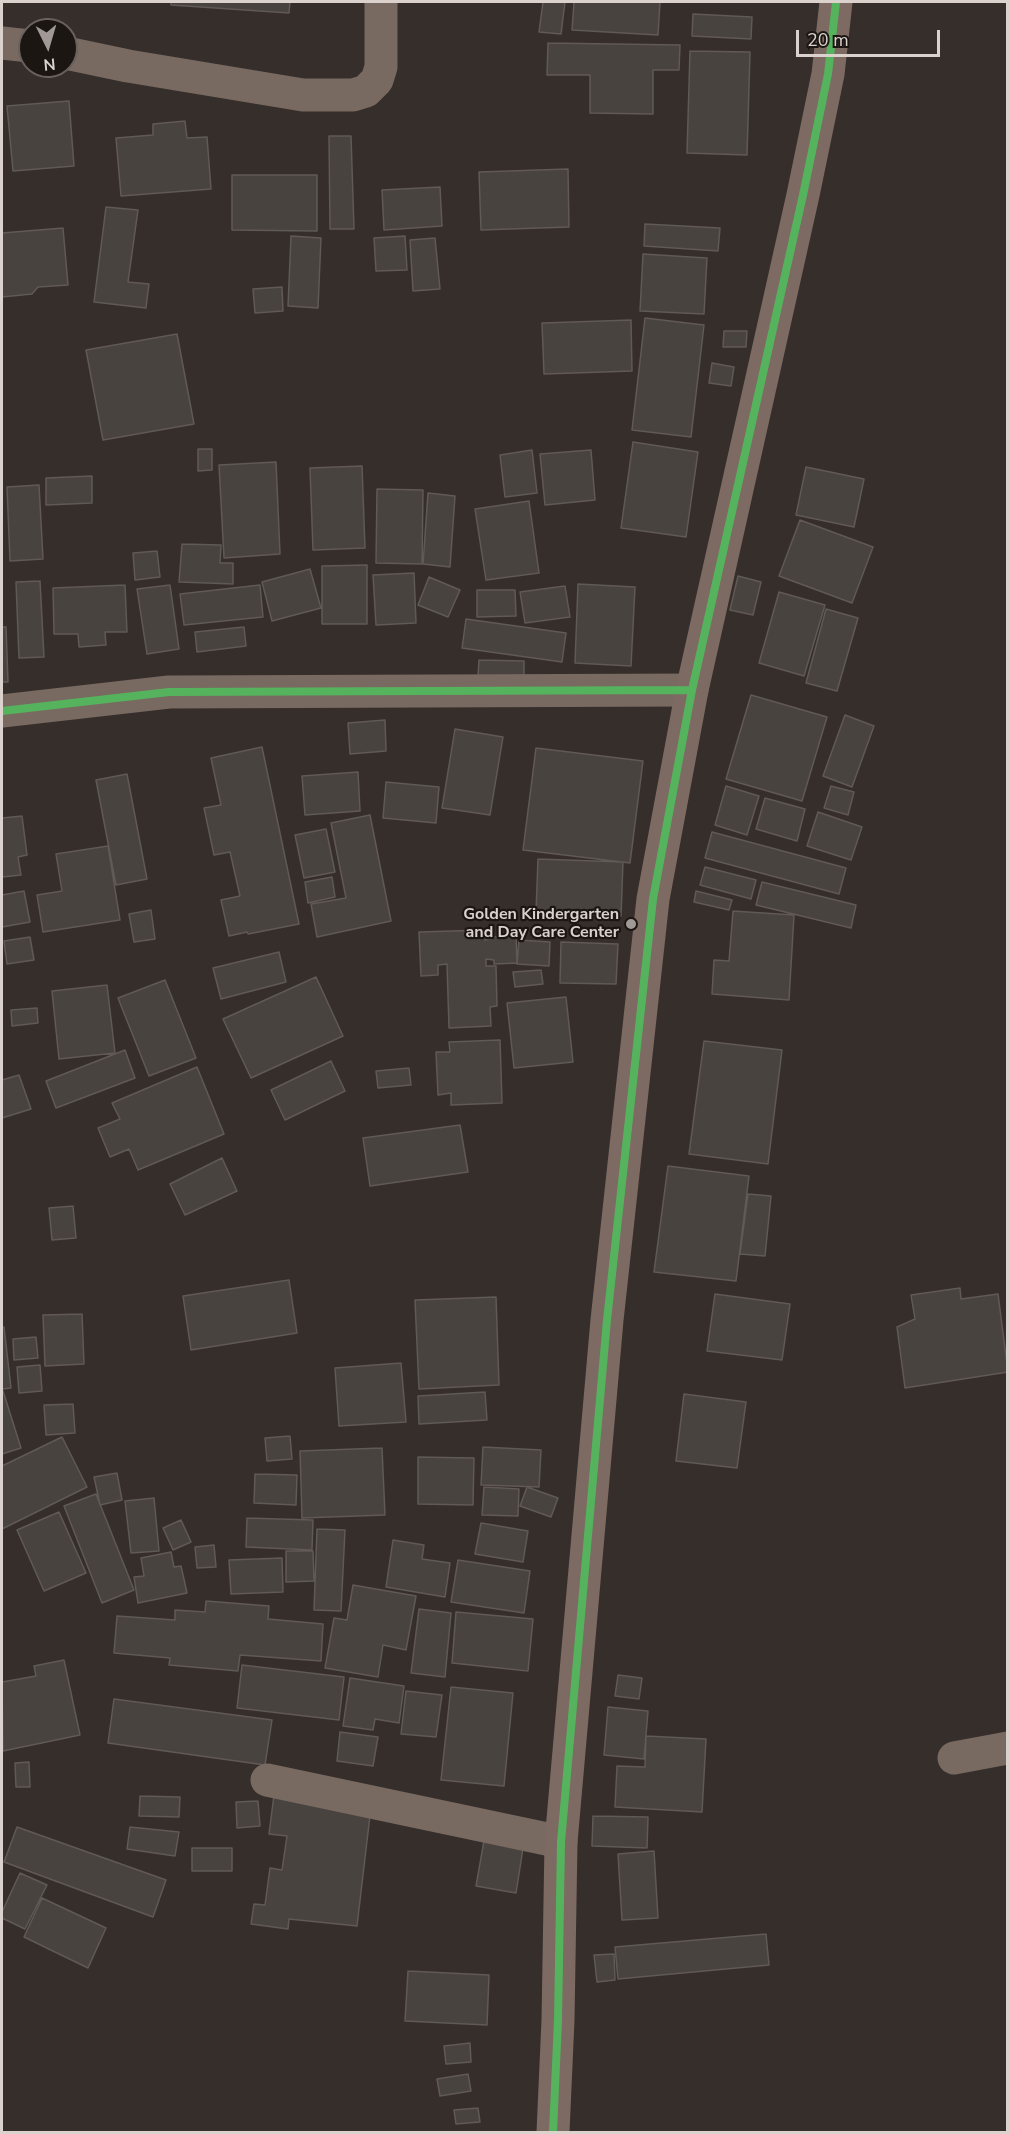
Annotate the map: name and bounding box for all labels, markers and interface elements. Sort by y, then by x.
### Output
north arrow [18,18,78,78]
scale bar [799,18,943,56]
text: 20 m [807,28,849,52]
text: N [42,52,56,75]
place label: Golden Kindergarten and Day Care Center [463,905,619,943]
marker: Golden Kindergarten and Day Care Center [624,917,638,931]

